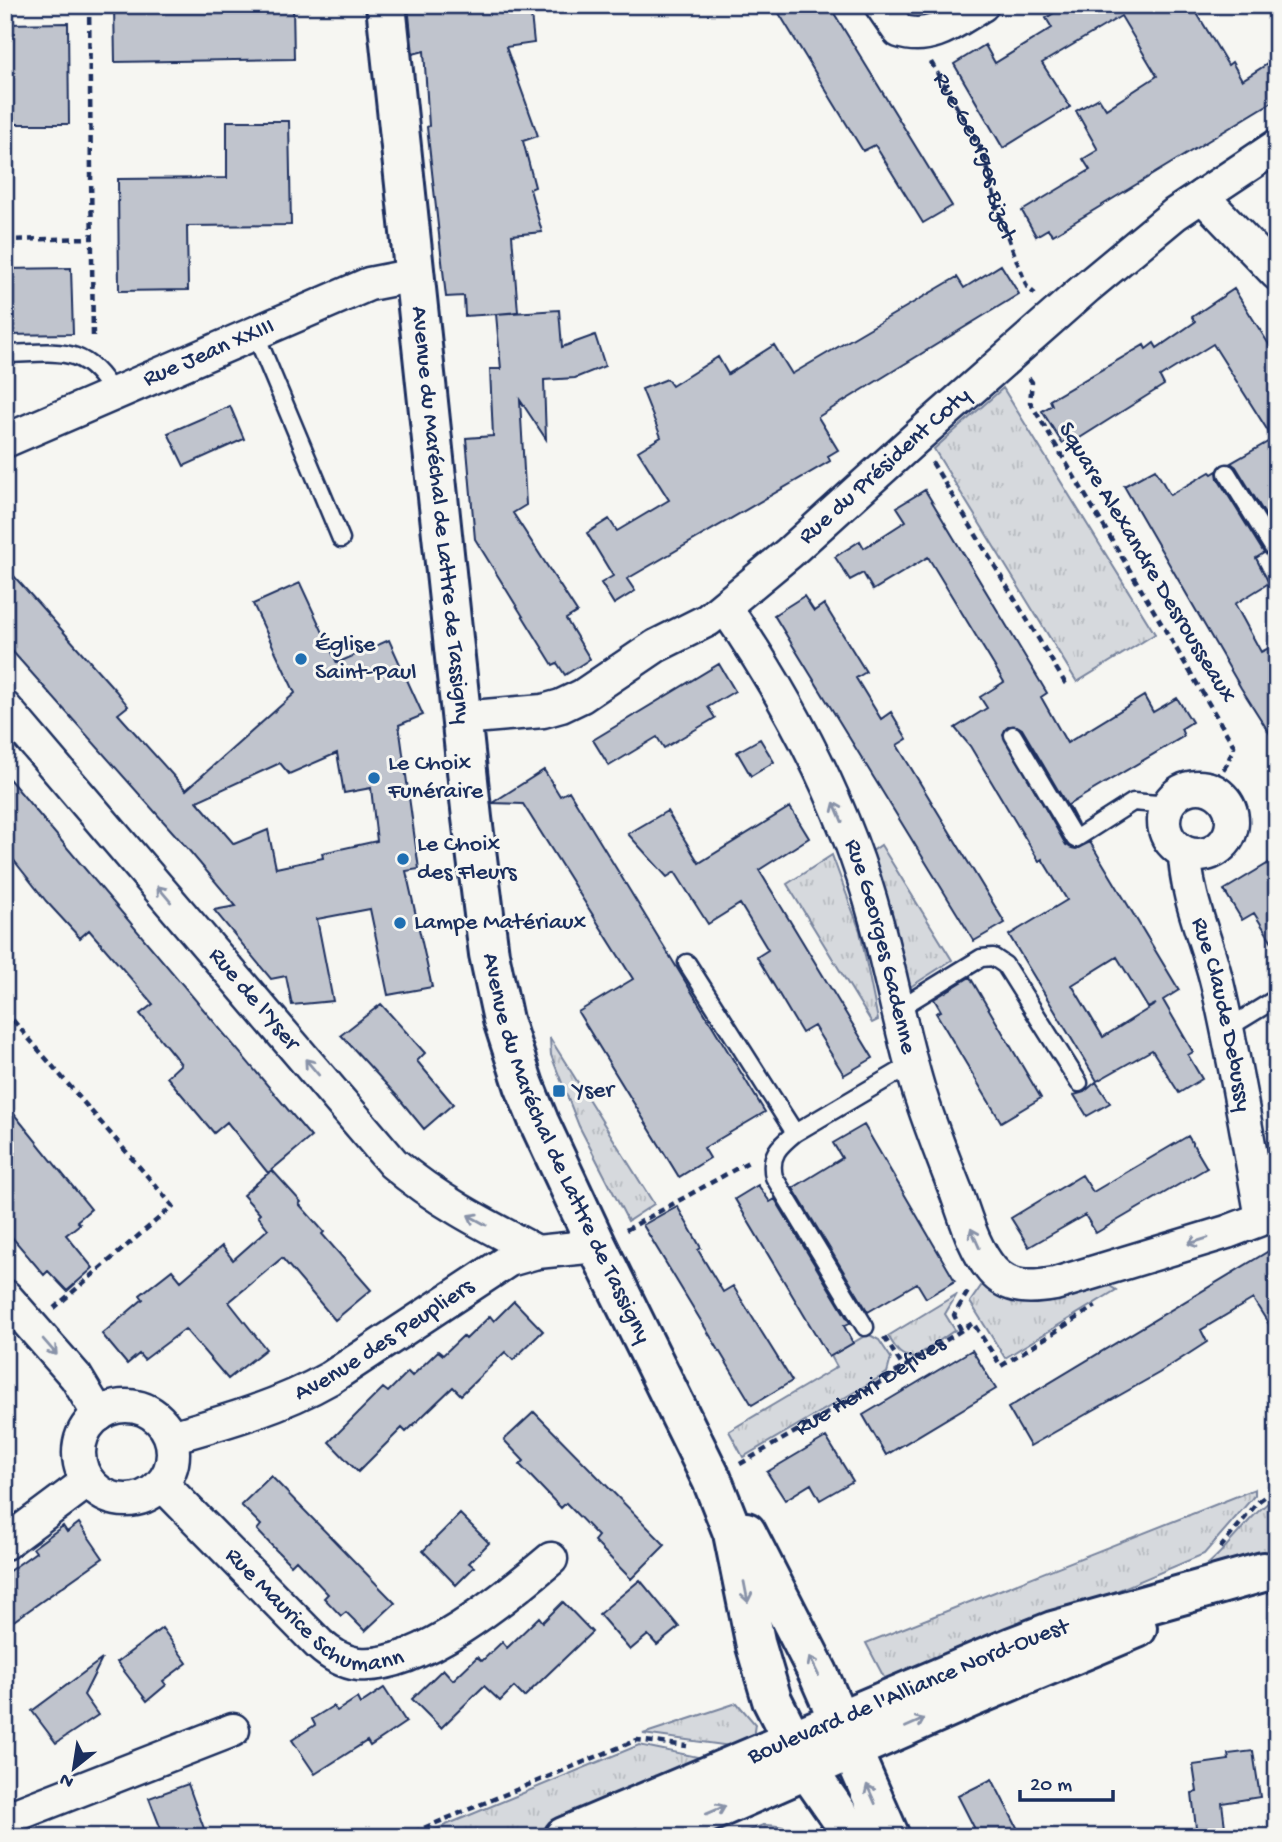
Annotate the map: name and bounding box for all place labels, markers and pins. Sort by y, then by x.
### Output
place label: Église Saint-Paul [315,631,417,688]
marker: Église Saint-Paul [293,651,309,667]
place label: Le Choix Funéraire [387,750,484,807]
marker: Le Choix Funéraire [366,770,382,786]
place label: Le Choix des Fleurs [417,831,518,888]
marker: Le Choix des Fleurs [395,851,411,867]
place label: Lampe Matériaux [414,909,586,938]
marker: Lampe Matériaux [392,915,408,931]
place label: Yser [571,1077,616,1106]
marker: Yser [551,1083,567,1099]

